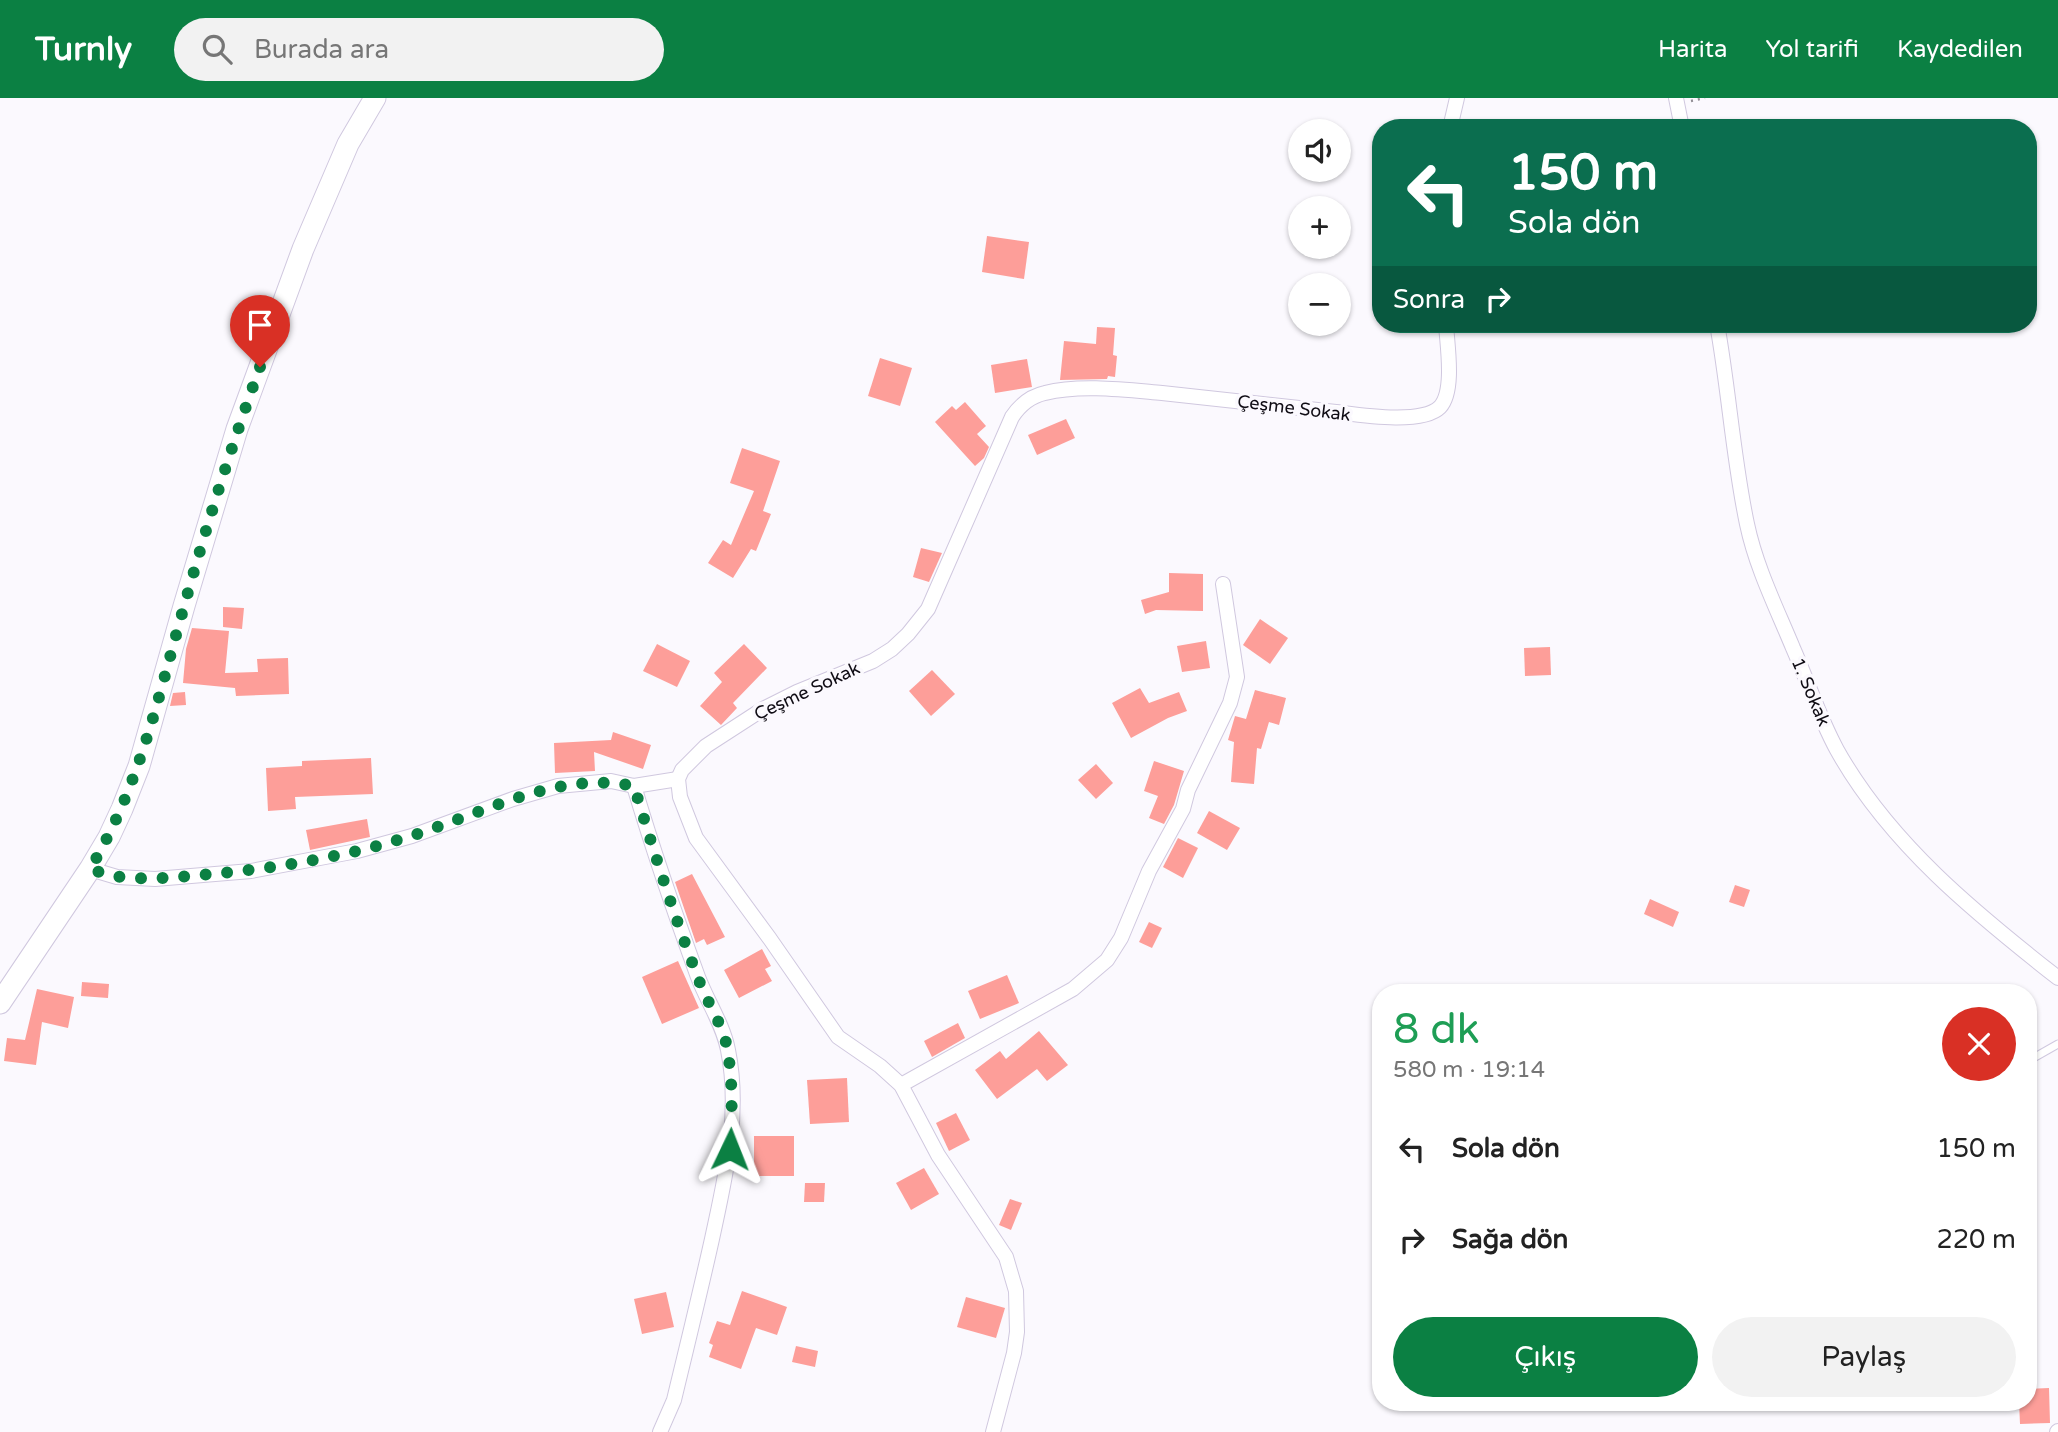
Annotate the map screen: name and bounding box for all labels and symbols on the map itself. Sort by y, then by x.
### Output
pin [230,295,290,367]
street label: Çeşme Sokak [1236,390,1352,426]
street label: 1. Sokak [1787,654,1835,730]
street label: Çeşme Sokak [751,657,863,725]
position arrow [693,1112,767,1186]

